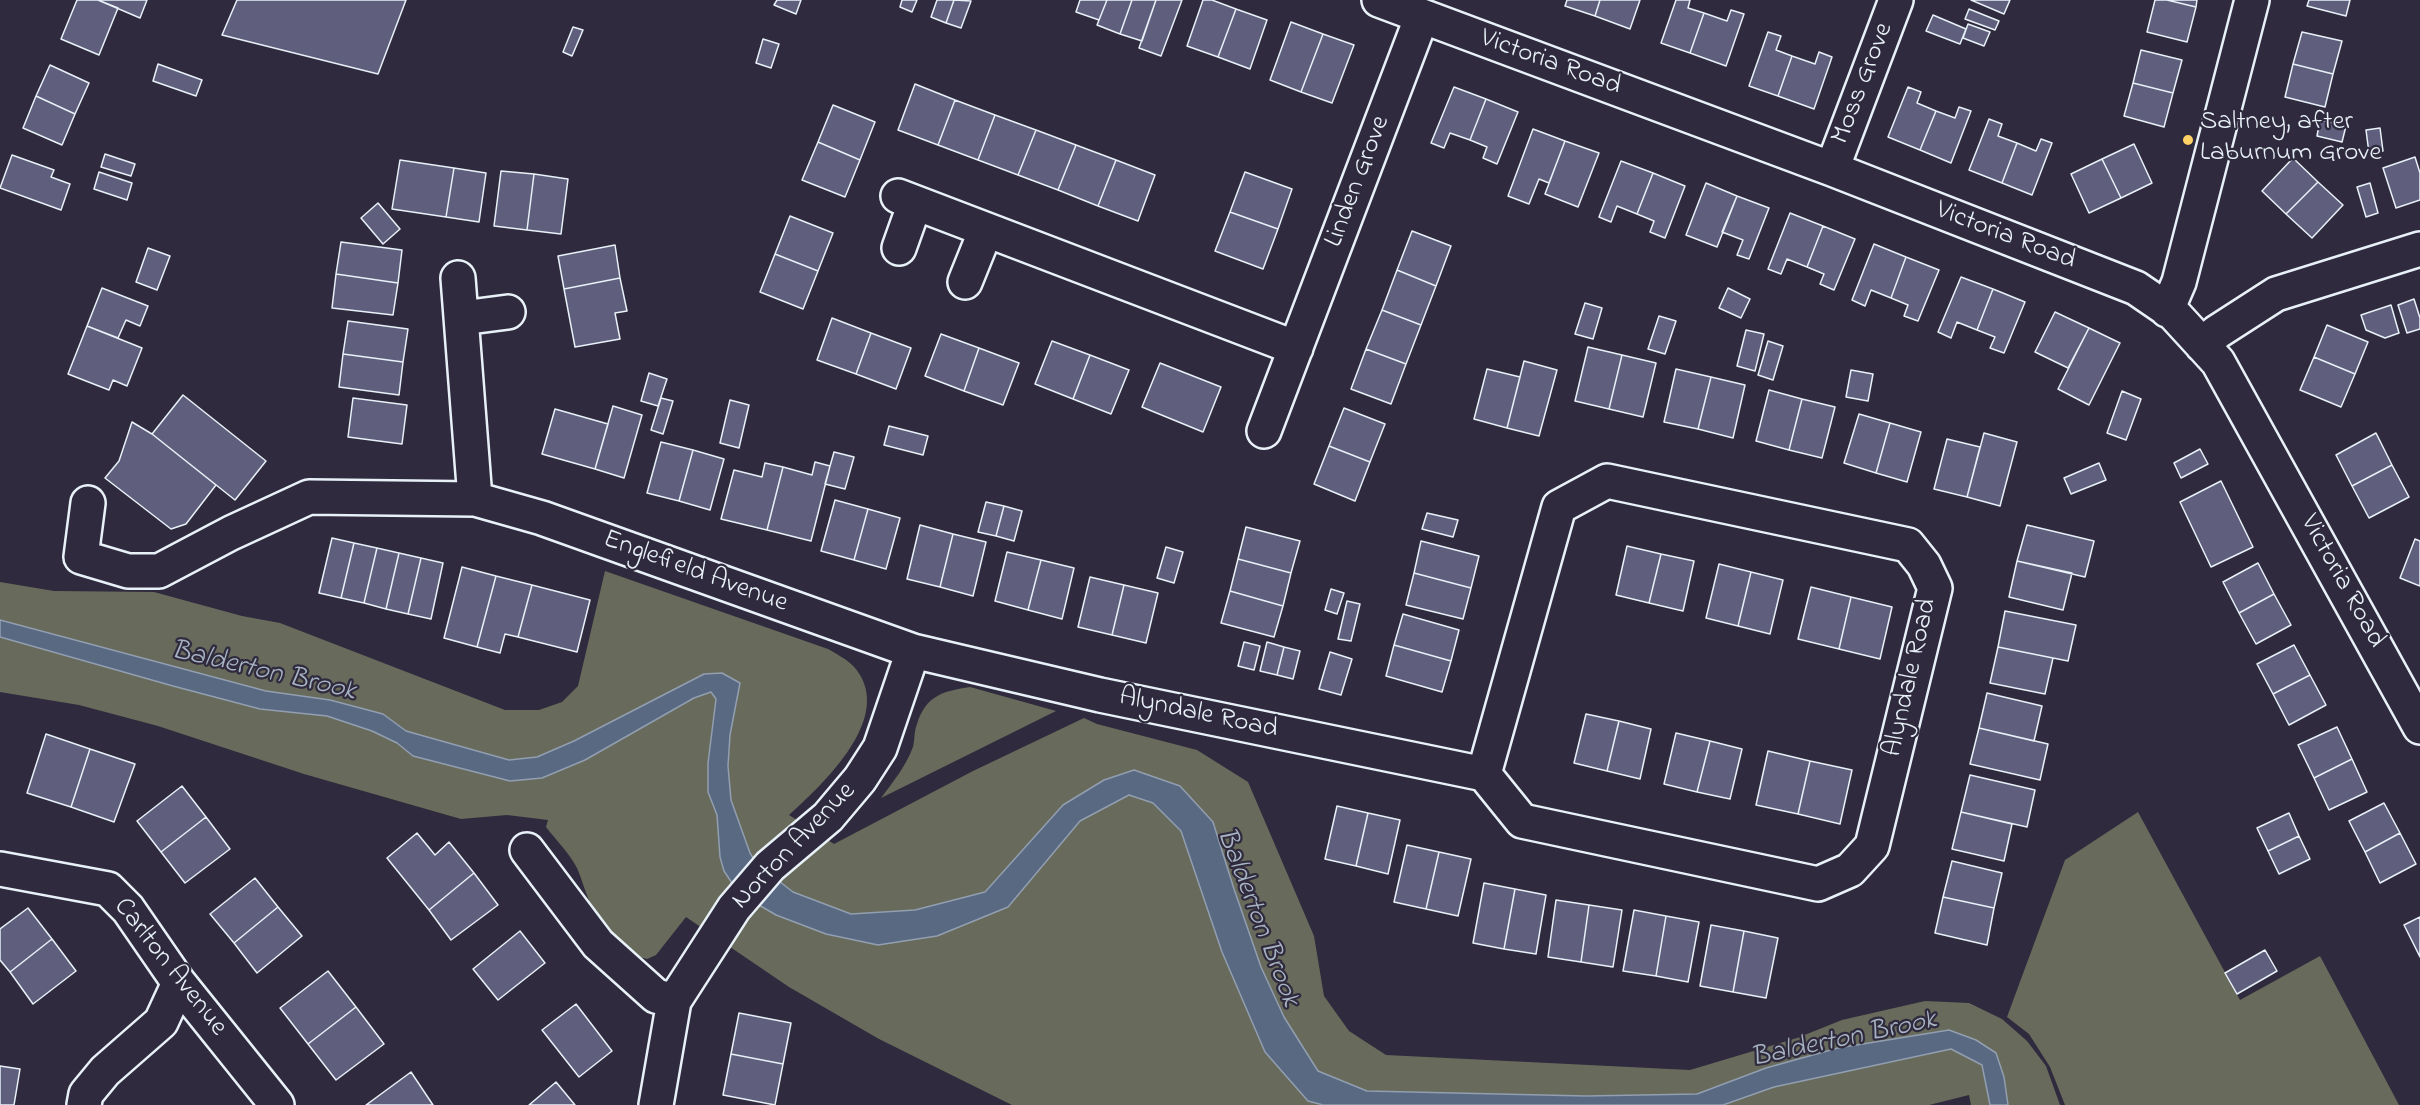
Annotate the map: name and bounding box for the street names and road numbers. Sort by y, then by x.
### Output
street label: Moss Grove [1826,19,1902,149]
street label: Victoria Road [1475,24,1625,104]
street label: Linden Grove [1319,112,1399,252]
street label: Victoria Road [1930,195,2080,279]
street label: Victoria Road [2291,510,2391,654]
street label: Englefield Avenue [598,525,792,621]
street label: Alyndale Road [1878,596,1946,760]
street label: Alyndale Road [1116,682,1280,748]
street label: Norton Avenue [726,777,864,917]
street label: Carlton Avenue [105,893,233,1043]

